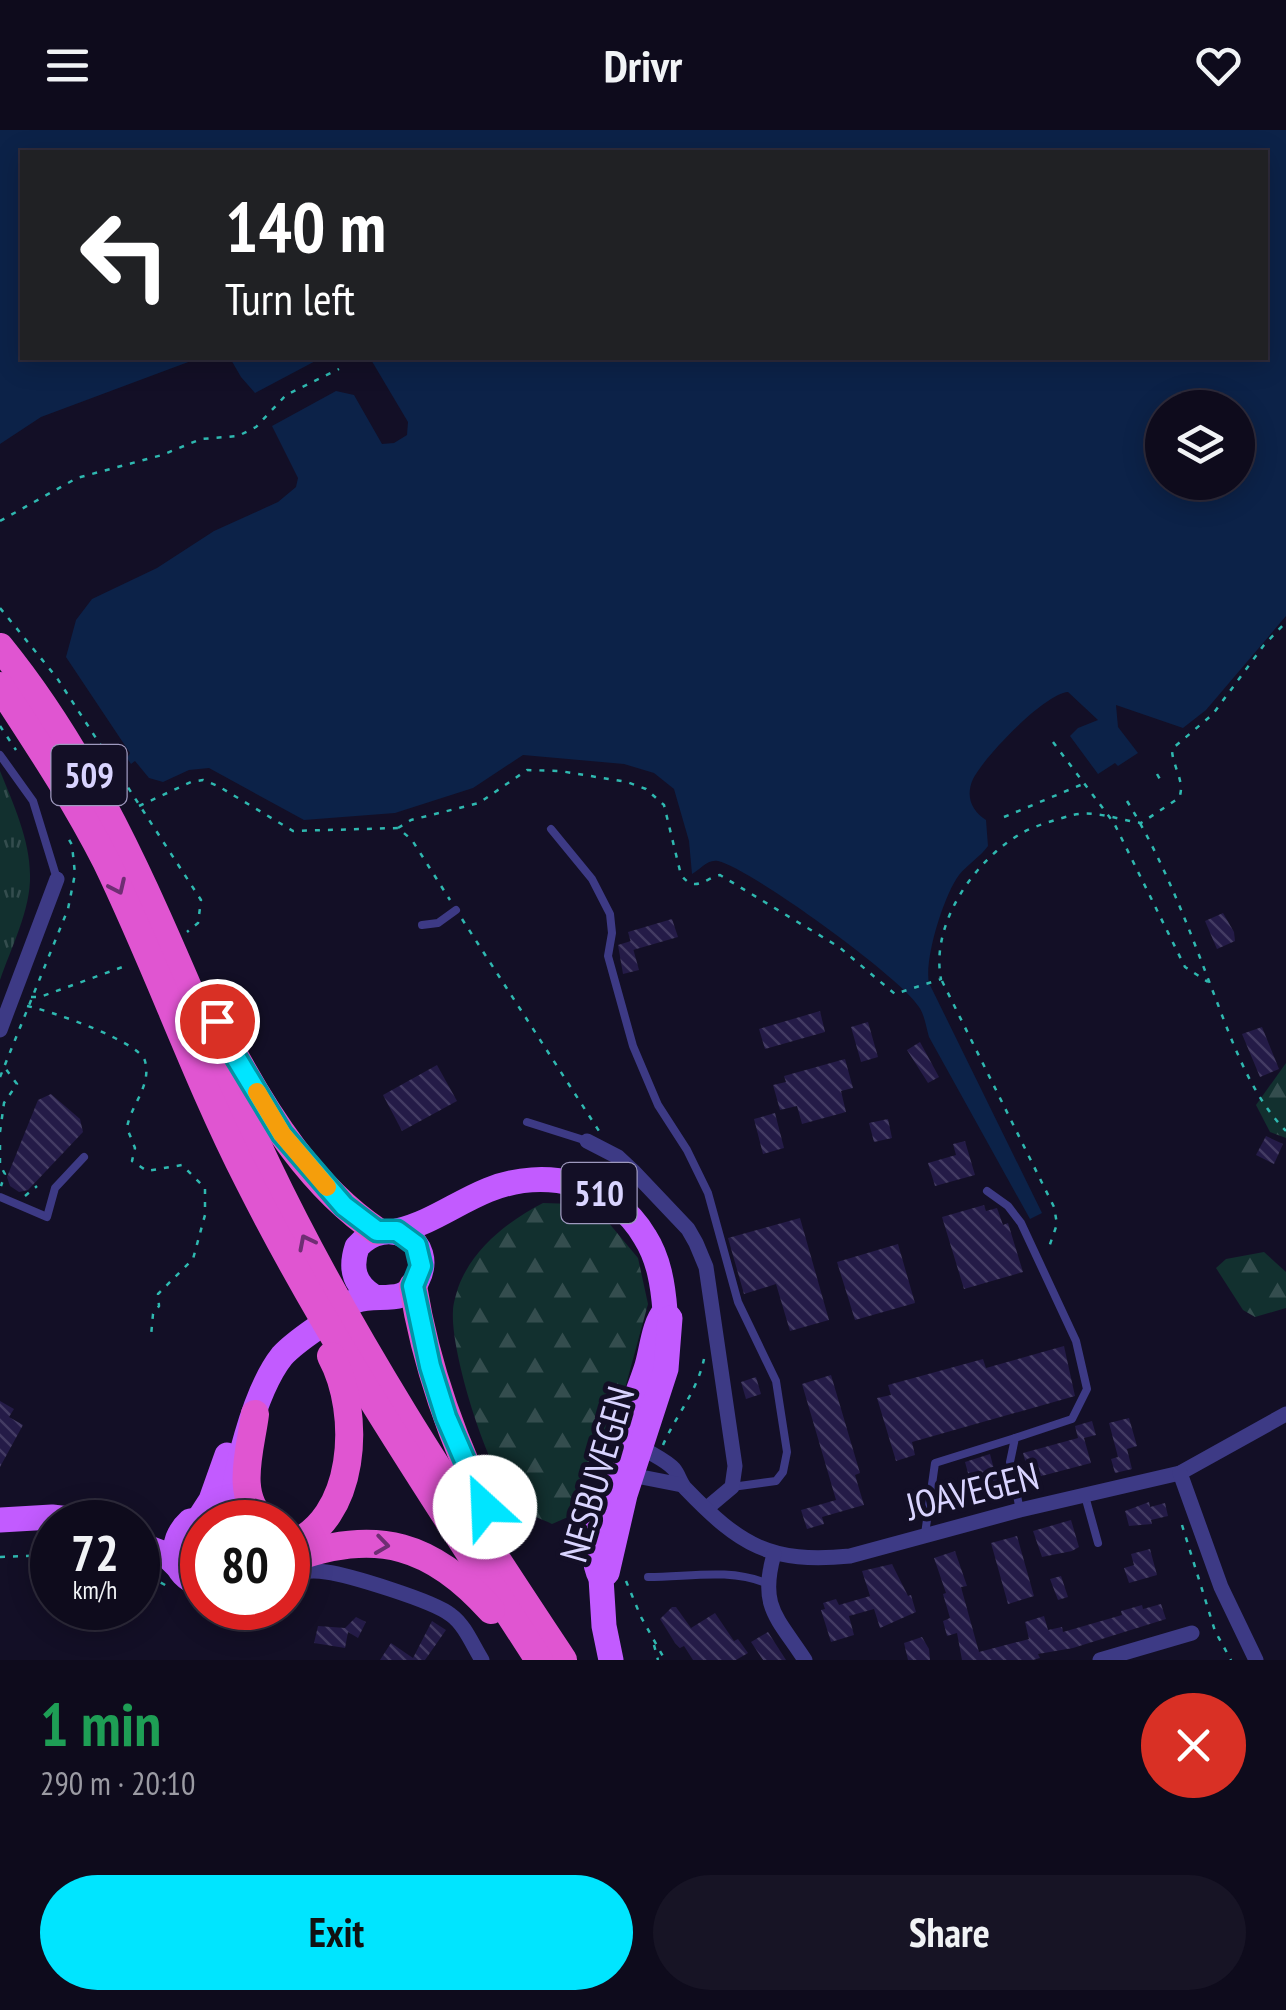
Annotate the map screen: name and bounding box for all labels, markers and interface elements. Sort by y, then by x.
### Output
text: Drivr [604,36,682,94]
icon: menu [40,38,95,93]
icon: heart [1191,38,1246,93]
text: 140 m [225,181,386,271]
icon: left [60,190,190,320]
text: Turn left [225,269,355,327]
map controls [1145,390,1255,500]
button: layers [1145,390,1255,500]
road number: 509 [52,745,126,805]
one-way arrow [105,877,125,895]
pin [175,979,260,1064]
icon: arrive [190,994,245,1049]
road number: 510 [562,1163,636,1223]
one-way arrow [299,1234,318,1252]
street label: NESBUVEGEN [548,1381,644,1567]
street label: JOAVEGEN [900,1450,1043,1530]
position arrow [433,1455,537,1559]
speed limit sign: 80 [180,1500,310,1630]
text: 72 [71,1520,119,1585]
one-way arrow [374,1534,390,1555]
text: km/h [73,1574,117,1606]
text: 1 min [40,1685,161,1763]
button: close [1141,1693,1246,1798]
text: 290 m · 20:10 [40,1762,195,1804]
button: Exit [40,1875,633,1990]
button: Share [653,1875,1246,1990]

